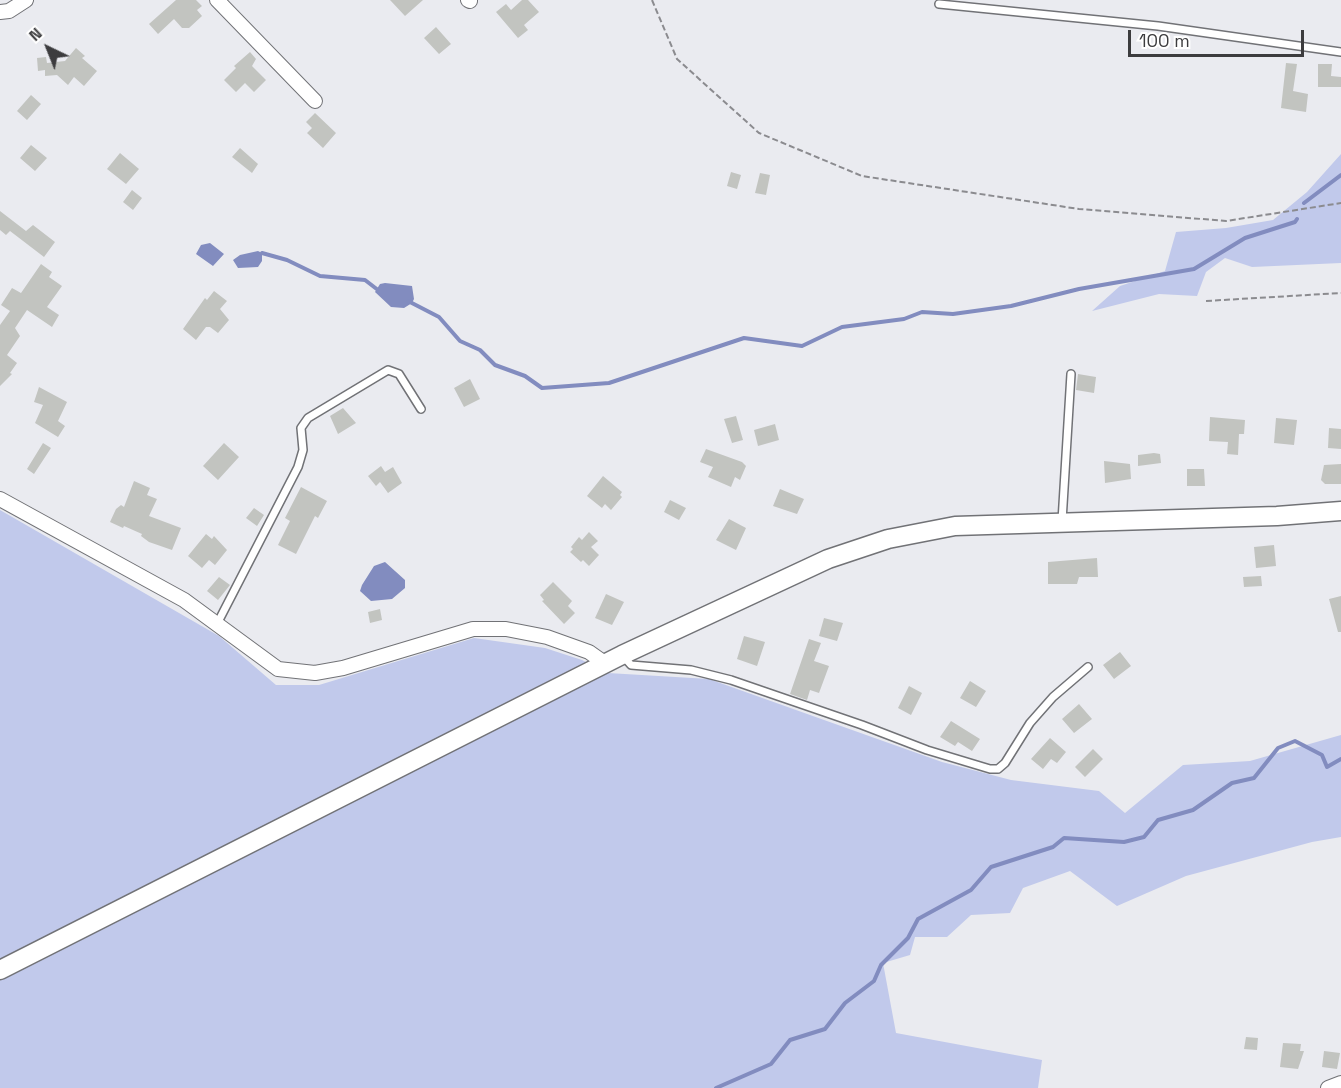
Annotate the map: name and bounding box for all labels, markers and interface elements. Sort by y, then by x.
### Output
north arrow [18,18,78,78]
scale bar [1131,18,1306,56]
text: N [24,23,46,46]
text: 100 m [1139,29,1190,52]

